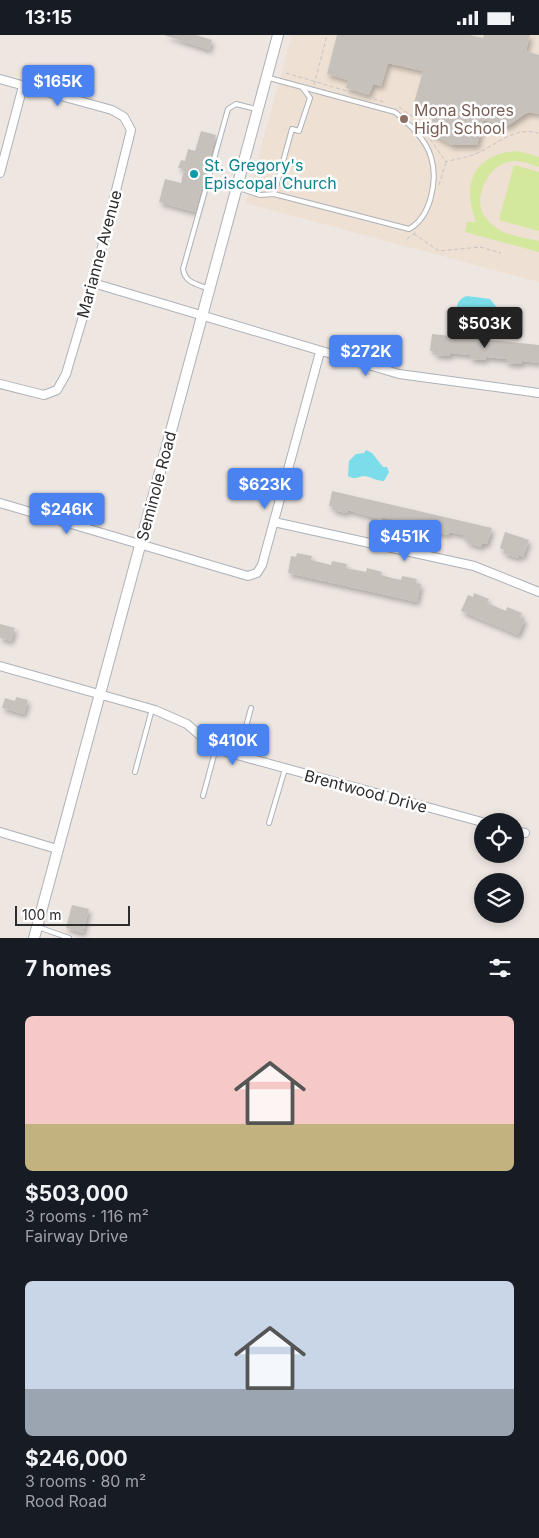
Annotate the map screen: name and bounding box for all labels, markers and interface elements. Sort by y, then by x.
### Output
text: 13:15 [25,6,72,29]
pin: $165K [23,65,93,107]
text: $165K [33,71,83,91]
place label: Mona Shores High School [414,100,514,138]
marker: Mona Shores High School [398,113,410,125]
place label: St. Gregory's Episcopal Church [204,155,337,193]
marker: St. Gregory's Episcopal Church [188,168,200,180]
street label: Marianne Avenue [72,188,126,320]
pin: $503K [450,307,520,349]
text: $503K [458,313,512,333]
pin: $272K [331,335,401,377]
text: $272K [340,341,392,361]
street label: Seminole Road [132,429,180,543]
pin: $623K [230,467,300,510]
text: $623K [239,474,291,494]
pin: $246K [32,493,102,535]
text: $246K [40,499,94,519]
pin: $451K [370,519,440,562]
text: $451K [380,526,430,546]
pin: $410K [198,723,268,766]
text: $410K [208,730,258,750]
street label: Brentwood Drive [302,765,430,817]
map controls [474,813,524,923]
button: locate [474,813,524,863]
button: layers [474,873,524,923]
scale bar [15,903,130,926]
text: 100 m [22,906,62,923]
icon: filters [486,954,514,982]
text: 7 homes [25,956,112,981]
icon: home [225,1048,315,1138]
text: $503,000 [25,1181,128,1206]
text: 3 rooms · 116 m² [25,1206,149,1226]
text: Fairway Drive [25,1226,128,1246]
icon: home [225,1313,315,1403]
text: $246,000 [25,1446,128,1471]
text: 3 rooms · 80 m² [25,1471,146,1491]
text: Rood Road [25,1491,107,1511]

